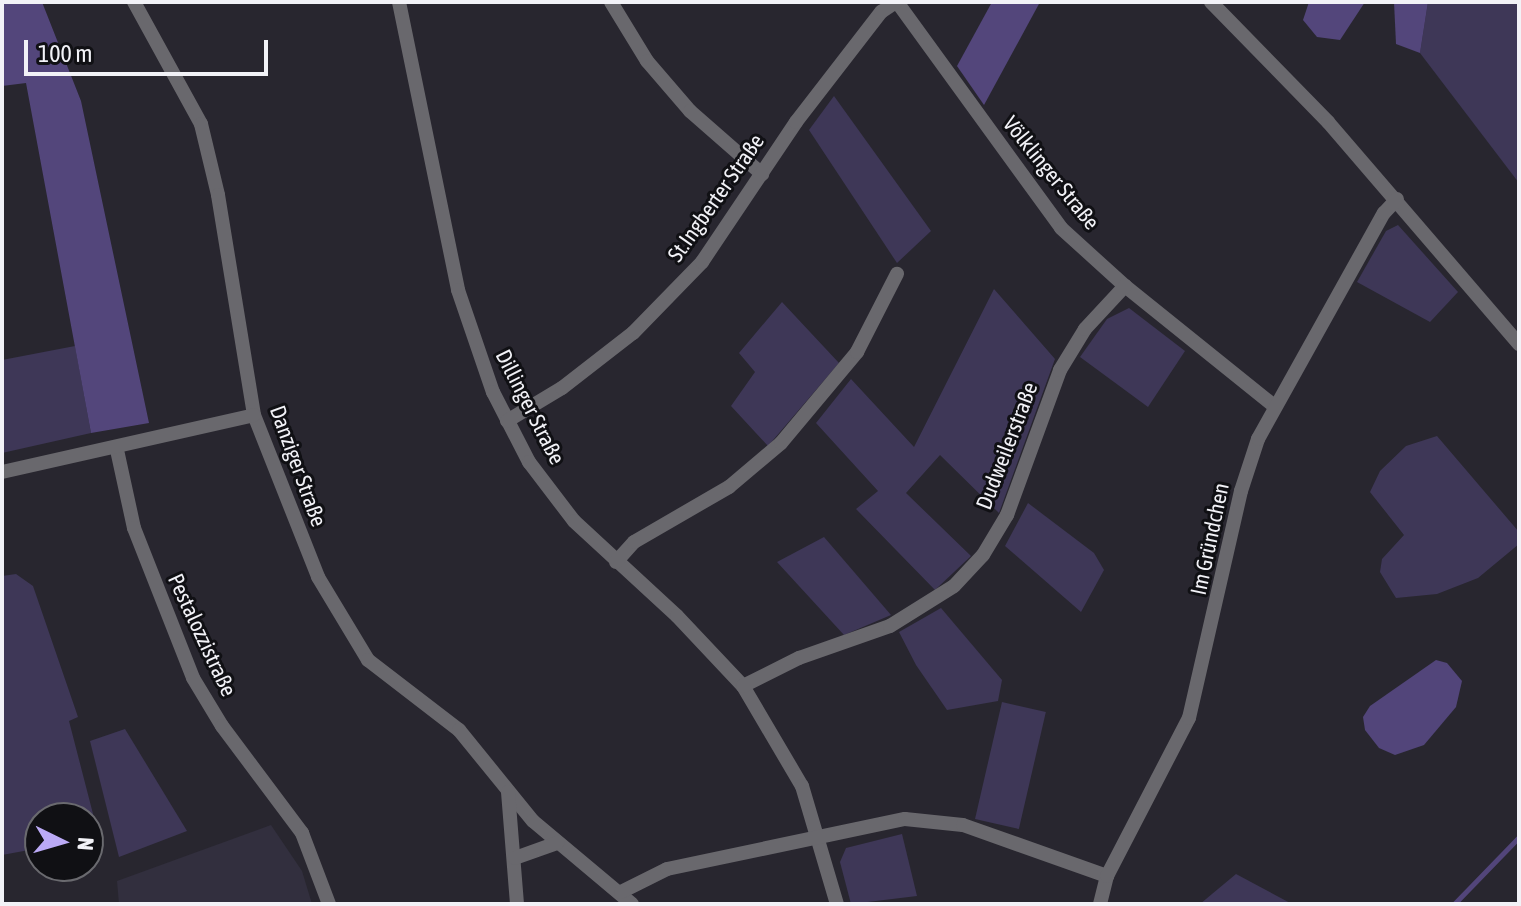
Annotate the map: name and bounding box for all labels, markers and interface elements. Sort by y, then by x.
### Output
scale bar [28,24,272,74]
text: 100 m [38,40,92,67]
street label: Völklinger Straße [997,111,1105,235]
street label: St.Ingberter Straße [662,129,770,267]
street label: Dillinger Straße [490,345,570,469]
street label: Dudweilerstraße [971,379,1043,513]
street label: Danziger Straße [264,402,332,530]
street label: Im Gründchen [1185,481,1235,597]
street label: Pestalozzistraße [162,570,242,700]
north arrow [24,802,104,882]
text: N [72,836,99,852]

